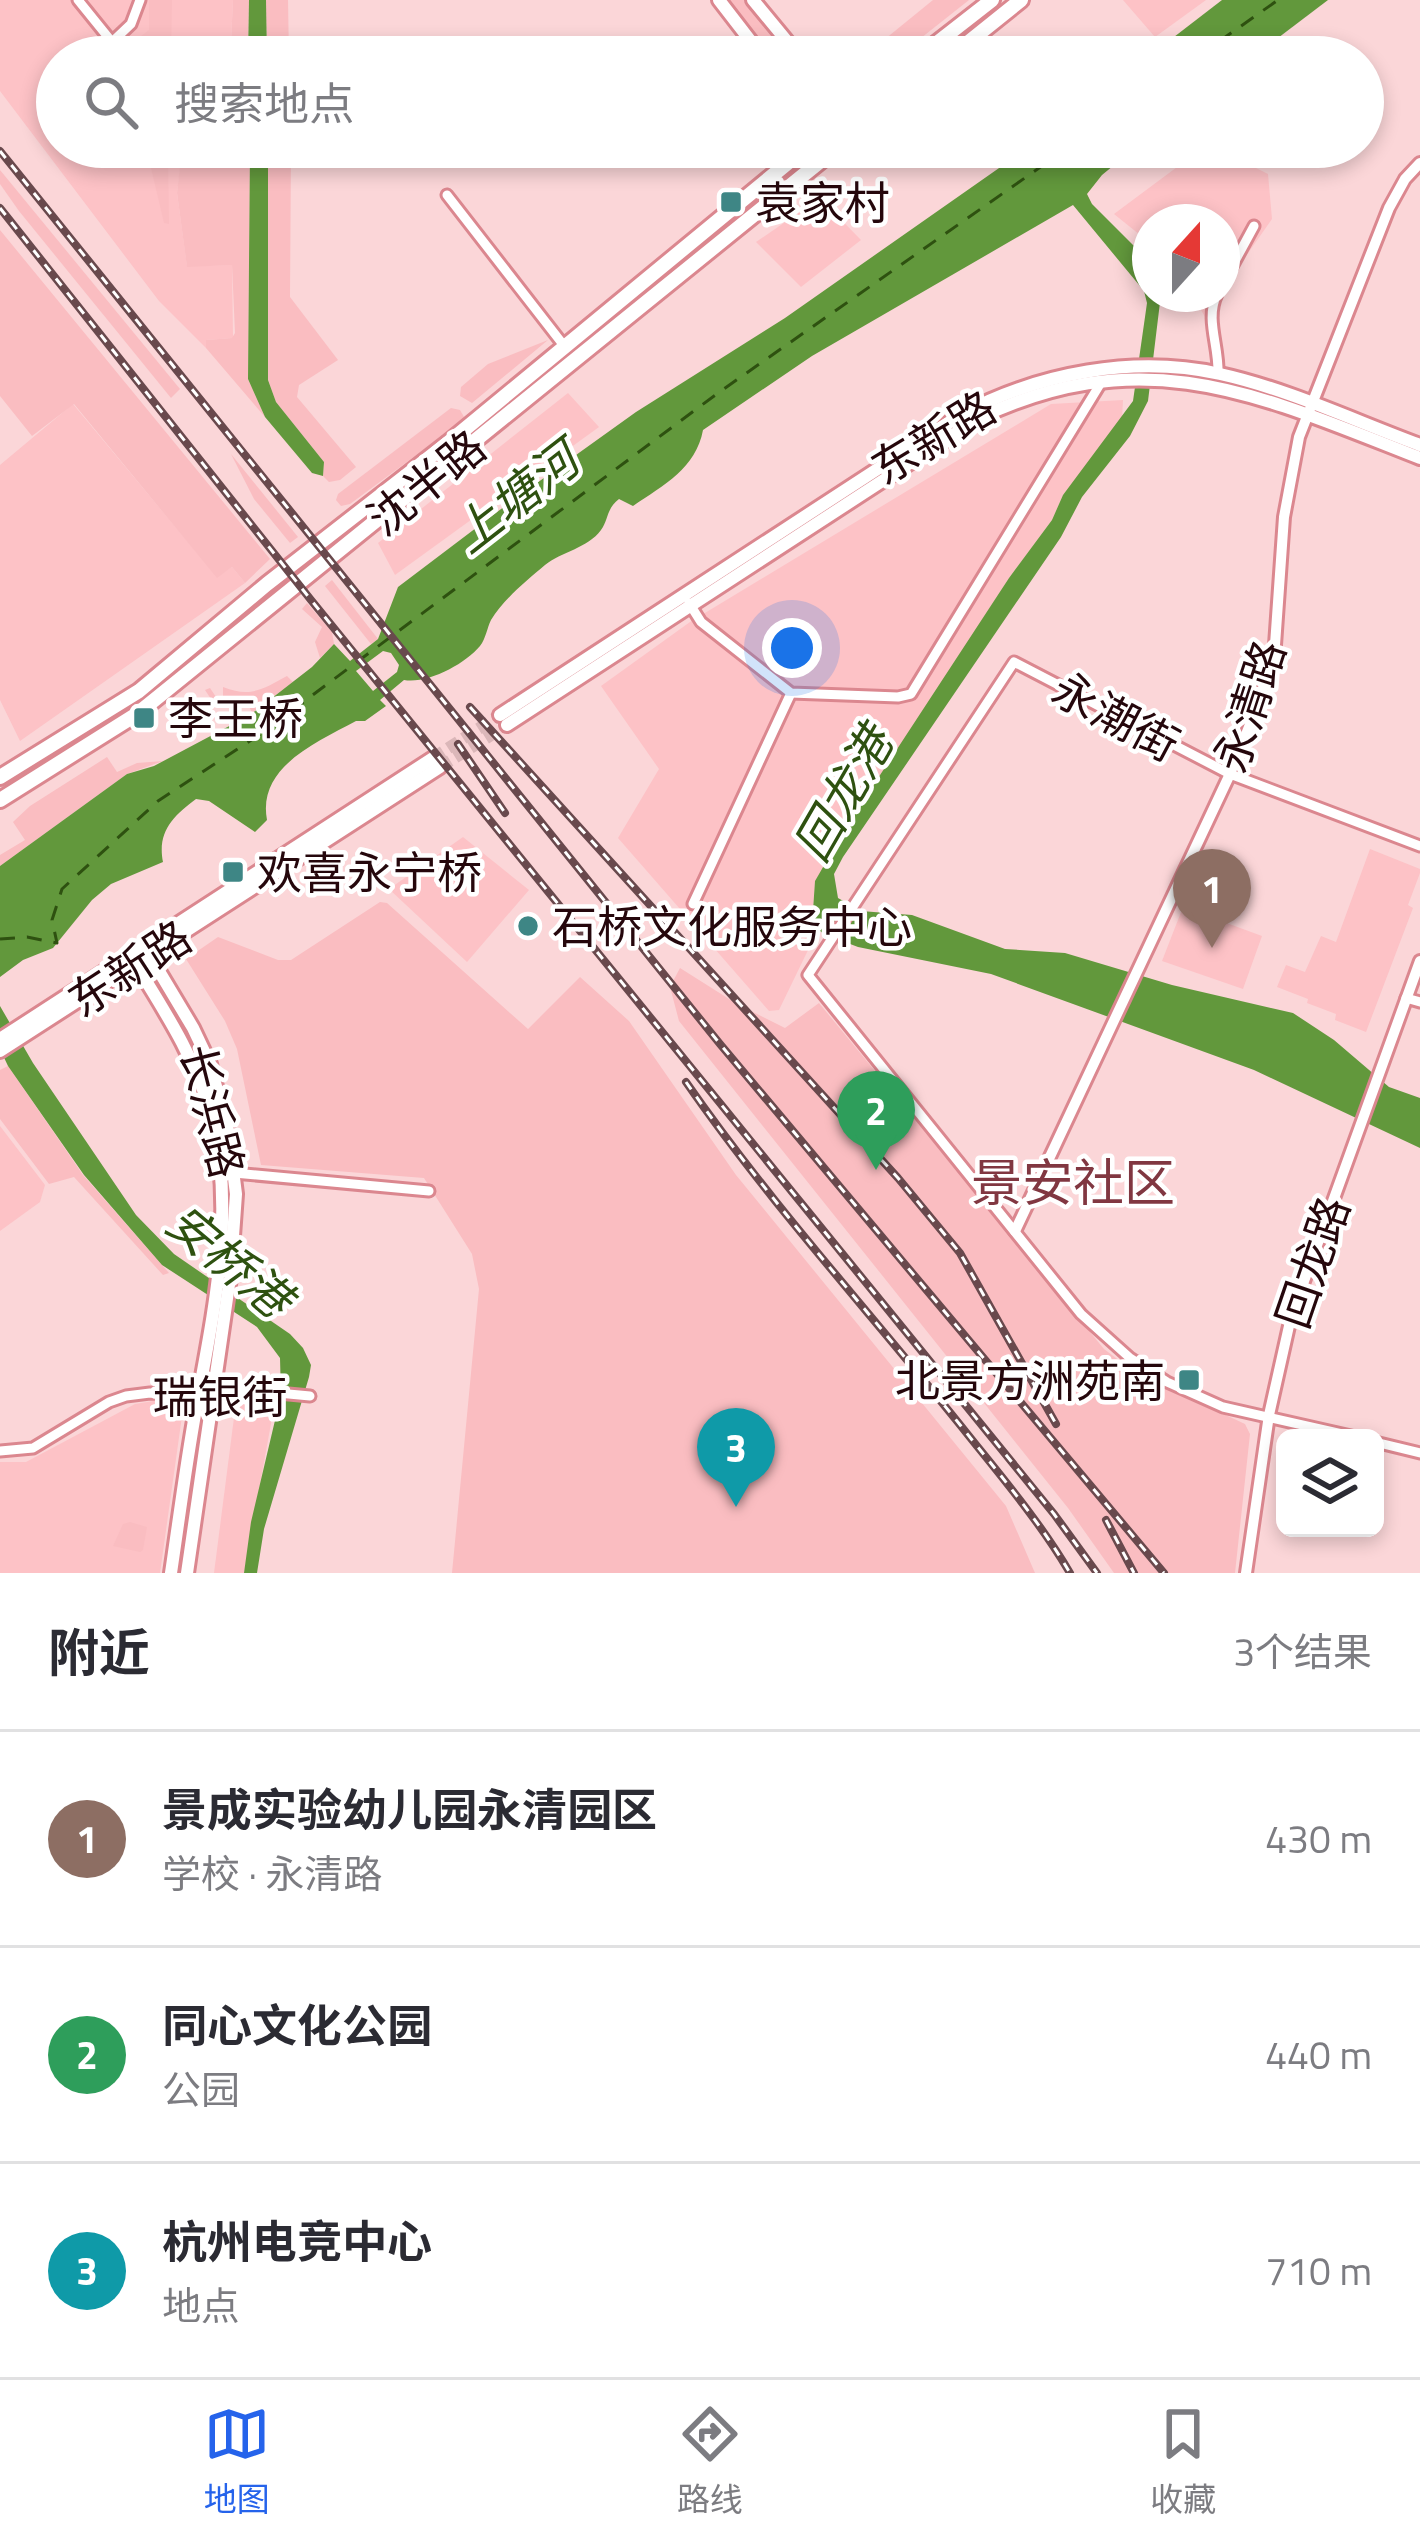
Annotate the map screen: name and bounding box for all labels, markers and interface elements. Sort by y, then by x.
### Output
search box [36,36,1384,168]
icon: search [78,69,144,135]
text: 搜索地点 [174,69,354,137]
place label: 袁家村 [755,168,890,236]
marker: 袁家村 [718,189,744,215]
north arrow [1132,204,1240,312]
street label: 东新路 [858,373,1008,501]
street label: 沈半路 [352,413,500,551]
water label: 上塘河 [436,419,601,570]
your location [762,618,822,678]
street label: 永清路 [1196,631,1302,781]
street label: 永潮街 [1040,654,1192,778]
place label: 李王桥 [168,684,303,752]
marker: 李王桥 [131,705,157,731]
water label: 回龙港 [775,708,914,875]
place label: 欢喜永宁桥 [257,838,482,906]
pin: 1 [1173,849,1251,948]
marker: 欢喜永宁桥 [220,859,246,885]
place label: 石桥文化服务中心 [552,892,912,960]
street label: 东新路 [54,903,204,1033]
marker: 石桥文化服务中心 [515,913,541,939]
street label: 长浜路 [164,1037,262,1185]
pin: 2 [837,1071,915,1170]
district label: 景安社区 [971,1143,1175,1221]
water label: 安桥港 [150,1186,312,1338]
street label: 回龙路 [1258,1187,1366,1337]
place label: 北景方洲苑南 [895,1346,1165,1414]
street label: 瑞银街 [152,1362,288,1430]
marker: 北景方洲苑南 [1176,1367,1202,1393]
pin: 3 [697,1408,775,1507]
map controls [1276,1429,1384,1537]
button: layers [1276,1429,1384,1537]
text: 附近 [48,1613,150,1691]
text: 3个结果 [1233,1622,1372,1681]
text: 景成实验幼儿园永清园区 [162,1775,657,1843]
text: 1 [76,1809,98,1868]
text: 430 m [1265,1809,1372,1868]
text: 学校 · 永清路 [162,1844,383,1903]
text: 同心文化公园 [162,1991,432,2059]
text: 2 [76,2025,98,2084]
text: 440 m [1265,2025,1372,2084]
text: 公园 [162,2060,240,2119]
text: 杭州电竞中心 [162,2207,432,2275]
text: 3 [76,2241,98,2300]
text: 710 m [1265,2241,1372,2300]
text: 地点 [162,2276,240,2335]
tab: 地图 [204,2401,270,2524]
tab: 路线 [677,2401,743,2524]
tab: 收藏 [1150,2401,1216,2524]

